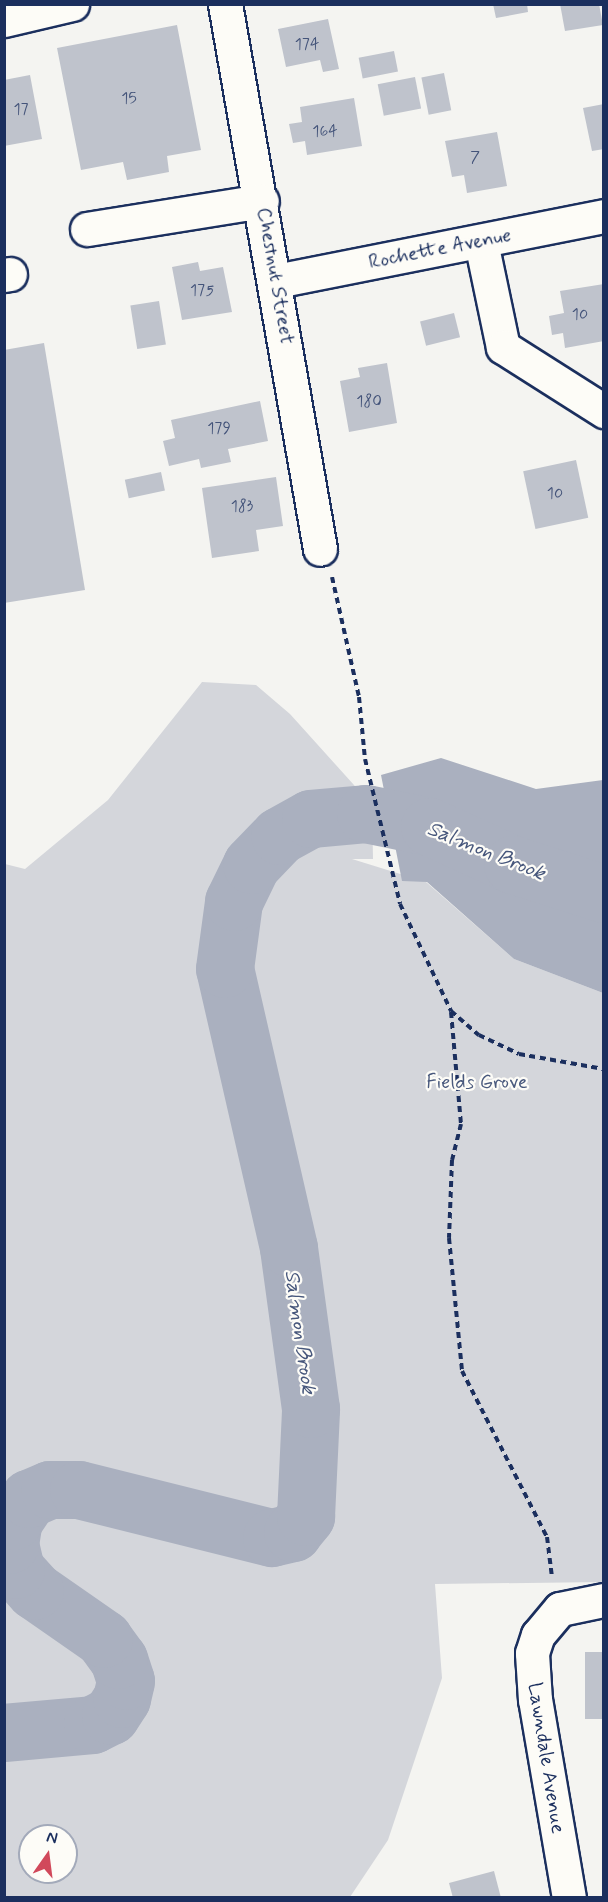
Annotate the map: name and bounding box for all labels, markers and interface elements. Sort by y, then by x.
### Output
house number: 174 [295,35,319,55]
house number: 15 [121,89,137,109]
house number: 17 [13,100,29,120]
house number: 164 [312,122,338,142]
house number: 7 [470,148,480,168]
street label: Chestnut Street [251,206,299,346]
street label: Rochette Avenue [365,223,515,275]
house number: 175 [190,281,214,301]
house number: 10 [572,305,588,325]
house number: 180 [356,392,382,412]
house number: 179 [207,419,231,439]
house number: 10 [547,484,563,504]
house number: 183 [231,497,253,517]
water label: Salmon Brook [423,816,549,886]
park label: Fields Grove [426,1070,528,1094]
water label: Salmon Brook [279,1268,321,1396]
street label: Lawndale Avenue [522,1681,570,1835]
north arrow [18,1824,78,1884]
text: N [44,1827,60,1849]

